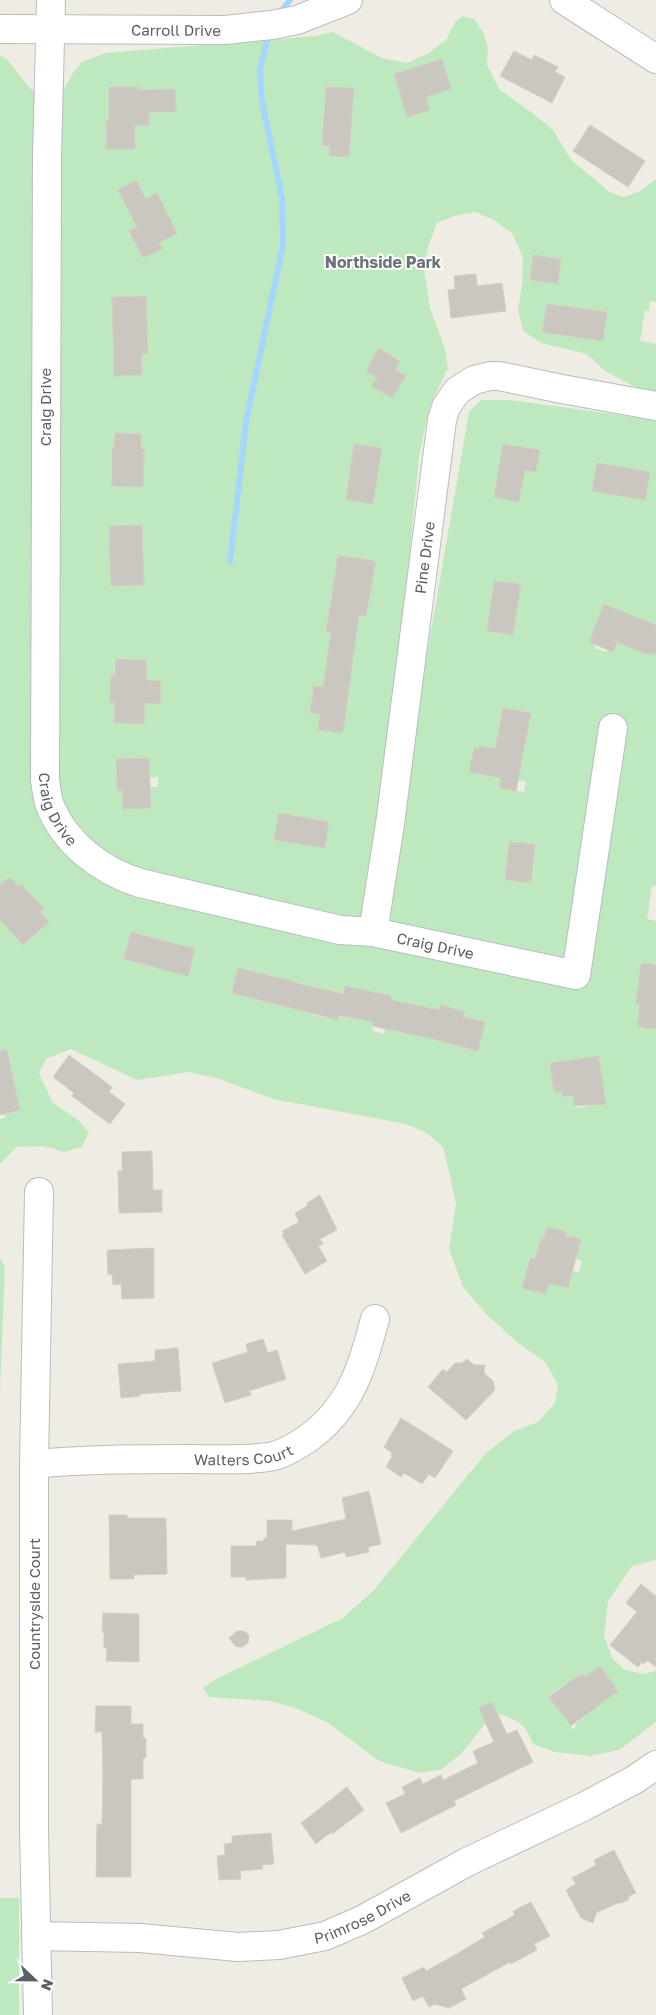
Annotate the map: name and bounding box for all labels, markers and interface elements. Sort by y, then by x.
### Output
street label: Carroll Drive [131,21,221,39]
district label: Northside Park [325,252,442,272]
street label: Craig Drive [36,367,54,446]
street label: Pine Drive [411,520,438,595]
street label: Craig Drive [36,773,81,849]
street label: Craig Drive [395,928,476,962]
street label: Walters Court [194,1440,296,1468]
street label: Countryside Court [25,1538,43,1670]
street label: Primrose Drive [312,1886,414,1947]
north arrow [10,1955,60,2005]
text: N [38,1977,57,1993]

